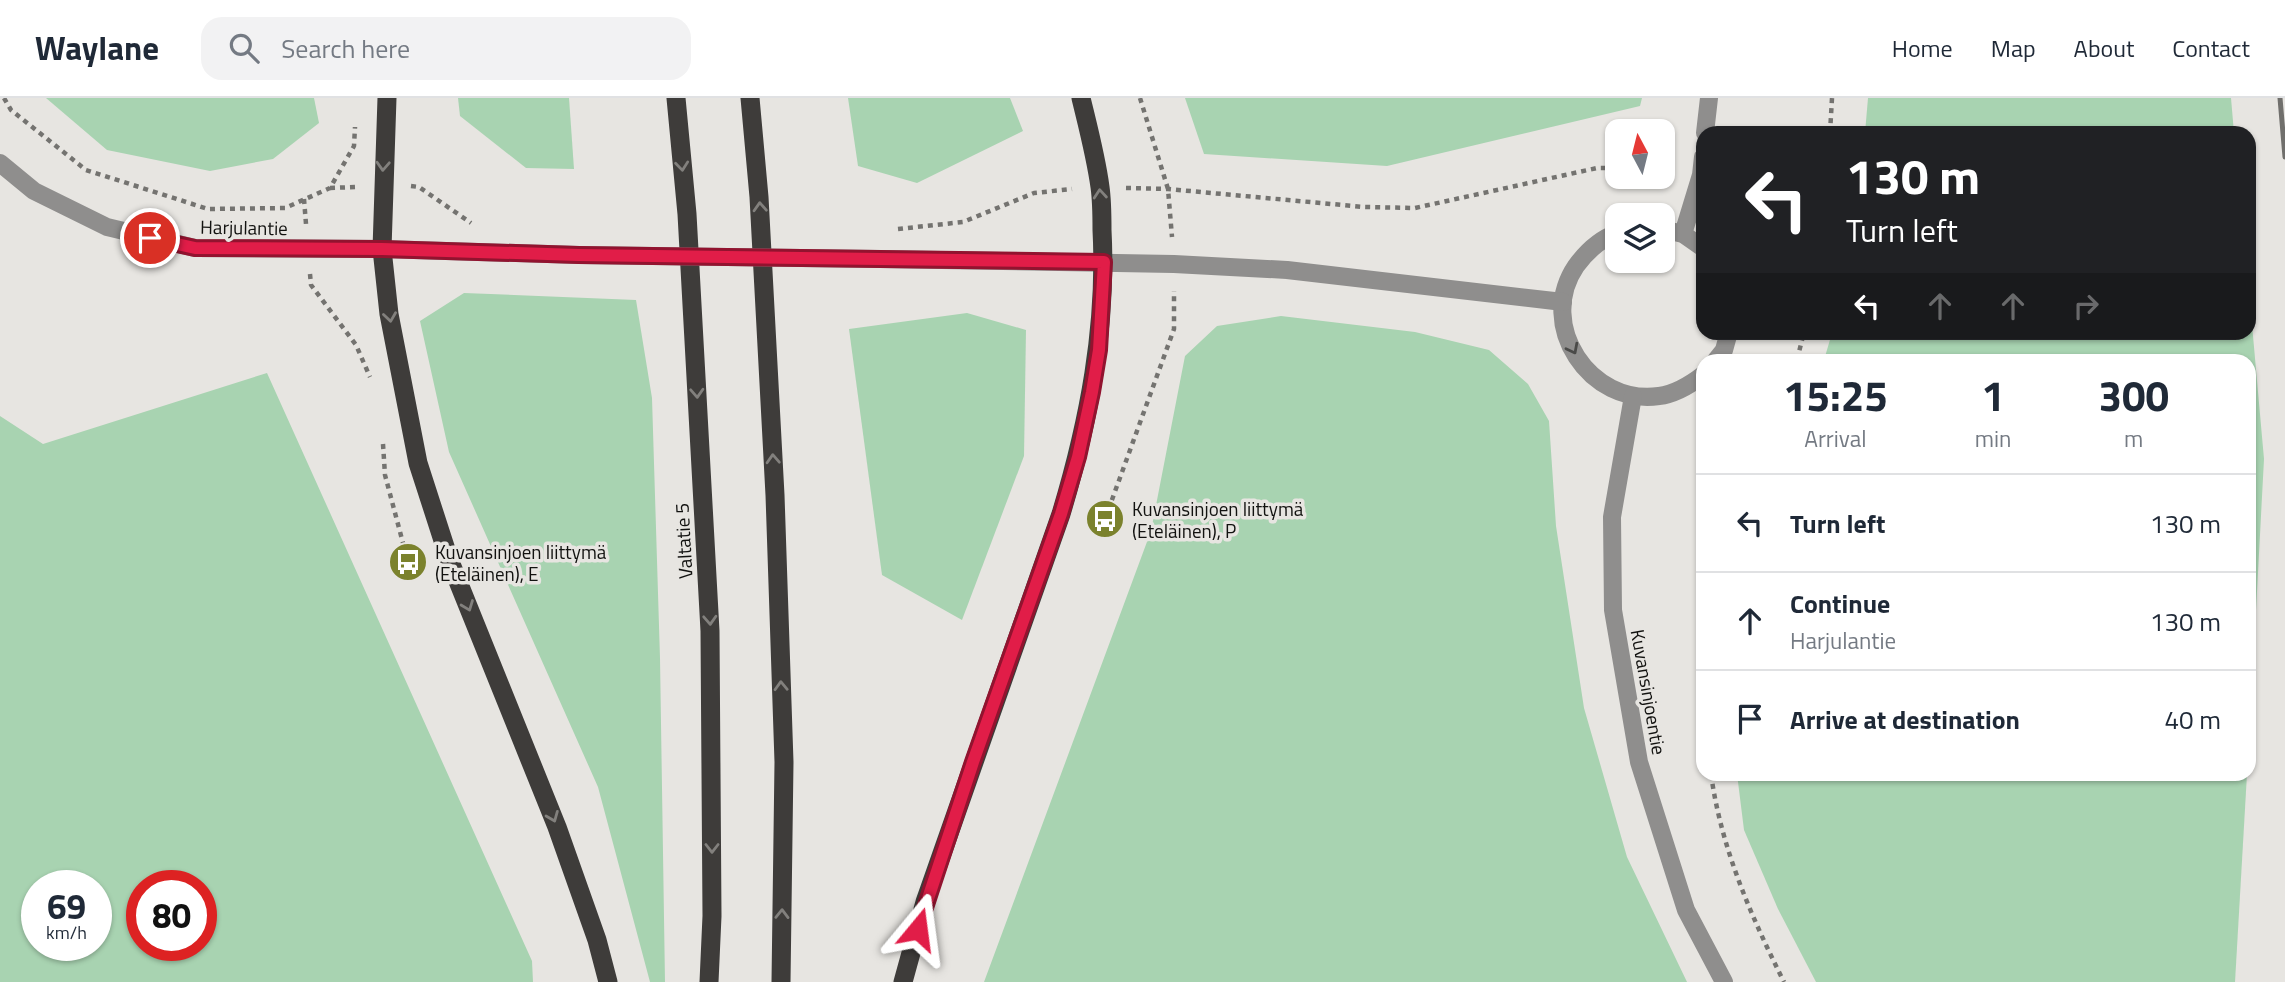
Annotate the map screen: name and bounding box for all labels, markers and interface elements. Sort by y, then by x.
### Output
search box [201,17,691,80]
text: Waylane [35,23,159,73]
icon: search [225,29,263,67]
text: Search here [281,29,410,68]
text: Home [1892,30,1953,66]
text: Map [1991,30,2036,66]
text: About [2074,30,2134,66]
text: Contact [2172,30,2250,66]
north arrow [1605,119,1675,189]
map controls [1605,119,1675,273]
text: 130 m [1846,138,1980,213]
icon: left [1731,154,1822,245]
one-way arrow [675,160,690,172]
one-way arrow [376,161,391,172]
one-way arrow [1093,188,1108,199]
one-way arrow [753,202,768,213]
button: layers [1605,203,1675,273]
text: Turn left [1846,206,1958,254]
pin [120,208,180,268]
street label: Harjulantie [200,212,288,242]
icon: arrive [131,219,169,257]
icon: left [1848,287,1886,325]
icon: ahead [1921,287,1959,325]
icon: ahead [1994,287,2032,325]
icon: right [2067,287,2105,325]
one-way arrow [382,311,397,322]
one-way arrow [1564,342,1578,354]
text: 15:25 [1783,363,1888,427]
text: 1 [1981,363,2005,427]
text: 300 [2098,363,2169,427]
one-way arrow [690,388,705,399]
text: Arrival [1804,421,1867,456]
text: min [1975,421,2011,456]
text: m [2124,421,2143,456]
one-way arrow [766,453,781,464]
place label: Kuvansinjoen liittymä (Eteläinen), P [1132,494,1304,545]
bus stop icon: Kuvansinjoen liittymä (Eteläinen), P [1084,498,1126,540]
street label: Valtatie 5 [667,502,699,580]
icon: left [1731,504,1769,542]
text: Turn left [1790,504,1885,543]
text: 130 m [2150,504,2221,543]
place label: Kuvansinjoen liittymä (Eteläinen), E [435,537,607,588]
bus stop icon: Kuvansinjoen liittymä (Eteläinen), E [387,541,429,583]
text: Continue [1790,584,1890,623]
one-way arrow [460,600,474,612]
icon: ahead [1731,602,1769,640]
text: 130 m [2150,602,2221,641]
one-way arrow [702,615,717,626]
text: Harjulantie [1790,623,1896,658]
street label: Kuvansinjoentie [1624,627,1674,757]
one-way arrow [774,681,789,692]
icon: arrive [1731,700,1769,738]
text: Arrive at destination [1790,700,2020,739]
text: 40 m [2164,700,2221,739]
one-way arrow [544,811,558,823]
one-way arrow [704,843,720,853]
speed limit sign: 80 [126,870,217,961]
text: 69 [47,879,86,933]
position arrow [881,892,955,966]
one-way arrow [774,908,789,919]
text: km/h [46,919,87,946]

